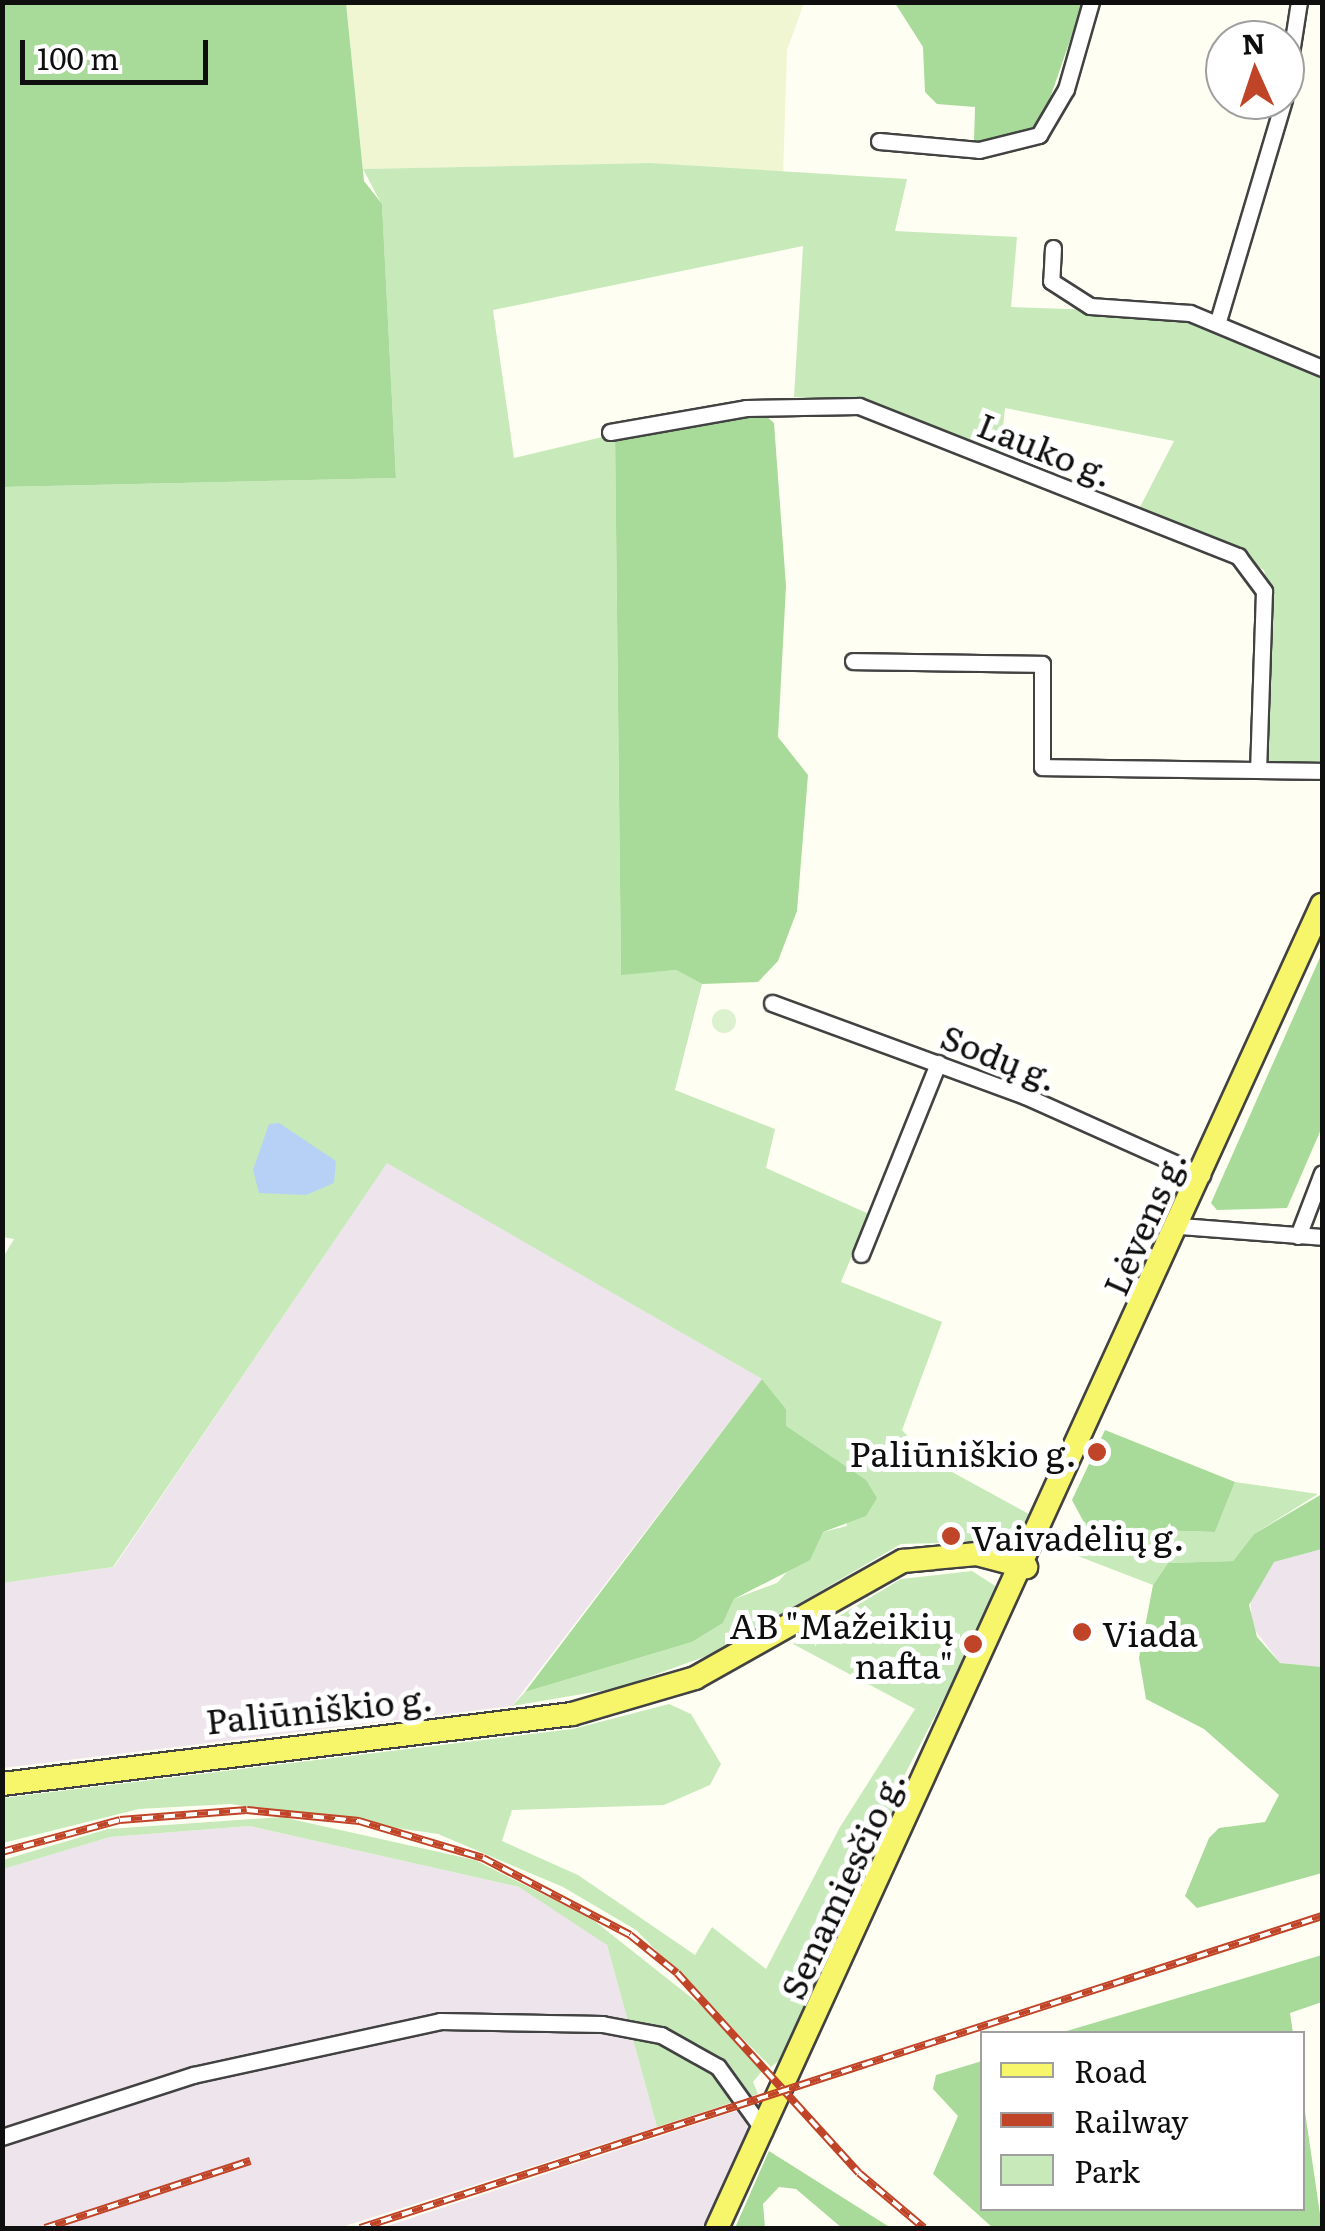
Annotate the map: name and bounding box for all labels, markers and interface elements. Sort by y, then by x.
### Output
scale bar [25,20,212,82]
north arrow [1205,20,1305,120]
text: N [1241,20,1266,64]
text: 100 m [37,35,119,79]
street label: Lauko g. [972,402,1120,494]
street label: Sodų g. [936,1014,1064,1098]
street label: Lėvens g. [1092,1143,1194,1301]
place label: Paliūniškio g. [849,1431,1077,1473]
marker: Paliūniškio g. [1086,1441,1108,1463]
place label: Vaivadėlių g. [971,1515,1185,1557]
marker: Vaivadėlių g. [940,1525,962,1547]
place label: AB "Mažeikių nafta" [729,1603,953,1685]
place label: Viada [1102,1611,1198,1653]
marker: Viada [1071,1621,1093,1643]
marker: AB "Mažeikių nafta" [962,1633,984,1655]
street label: Paliūniškio g. [204,1675,434,1741]
street label: Senamiesčio g. [770,1763,912,2005]
legend [980,2031,1305,2211]
text: Road [1074,2048,1147,2092]
text: Railway [1074,2098,1188,2142]
text: Park [1074,2148,1140,2192]

